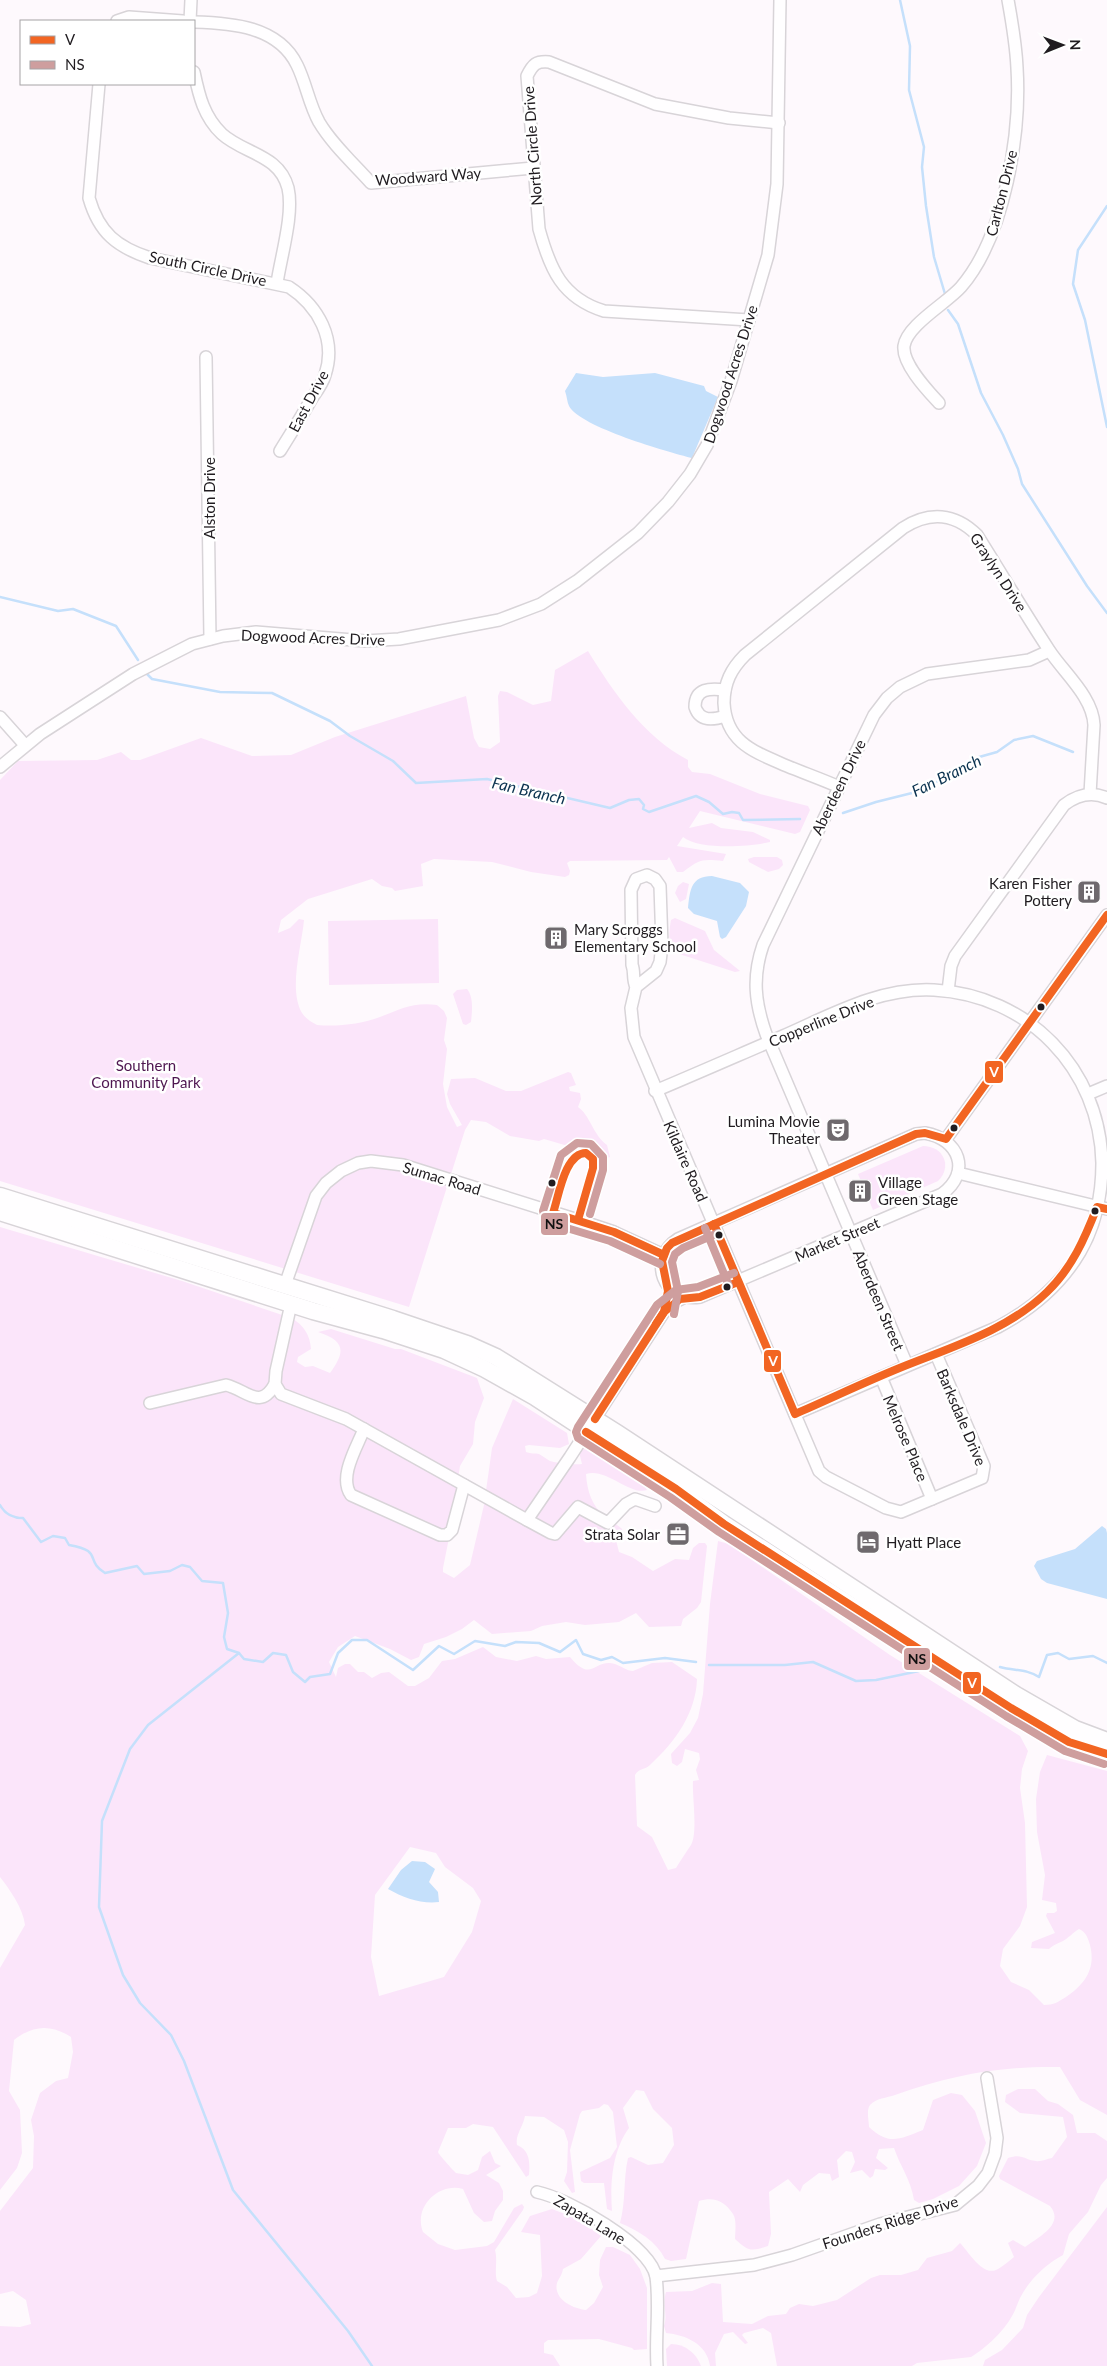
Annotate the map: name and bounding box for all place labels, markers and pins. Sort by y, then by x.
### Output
place label: Karen Fisher Pottery [989,874,1073,909]
building icon: Karen Fisher Pottery [1076,879,1102,905]
place label: Mary Scroggs Elementary School [574,920,696,955]
building icon: Mary Scroggs Elementary School [543,925,569,951]
unlabelled marker [1036,1002,1046,1012]
place label: Lumina Movie Theater [728,1112,821,1147]
theatre icon: Lumina Movie Theater [825,1117,851,1143]
unlabelled marker [949,1123,959,1133]
place label: Village Green Stage [878,1173,958,1208]
unlabelled marker [547,1178,557,1188]
building icon: Village Green Stage [847,1178,873,1204]
unlabelled marker [1090,1206,1100,1216]
unlabelled marker [714,1230,724,1240]
unlabelled marker [722,1282,732,1292]
office icon: Strata Solar [665,1521,691,1547]
place label: Strata Solar [584,1525,661,1543]
hotel icon: Hyatt Place [855,1529,881,1555]
place label: Hyatt Place [886,1533,961,1551]

